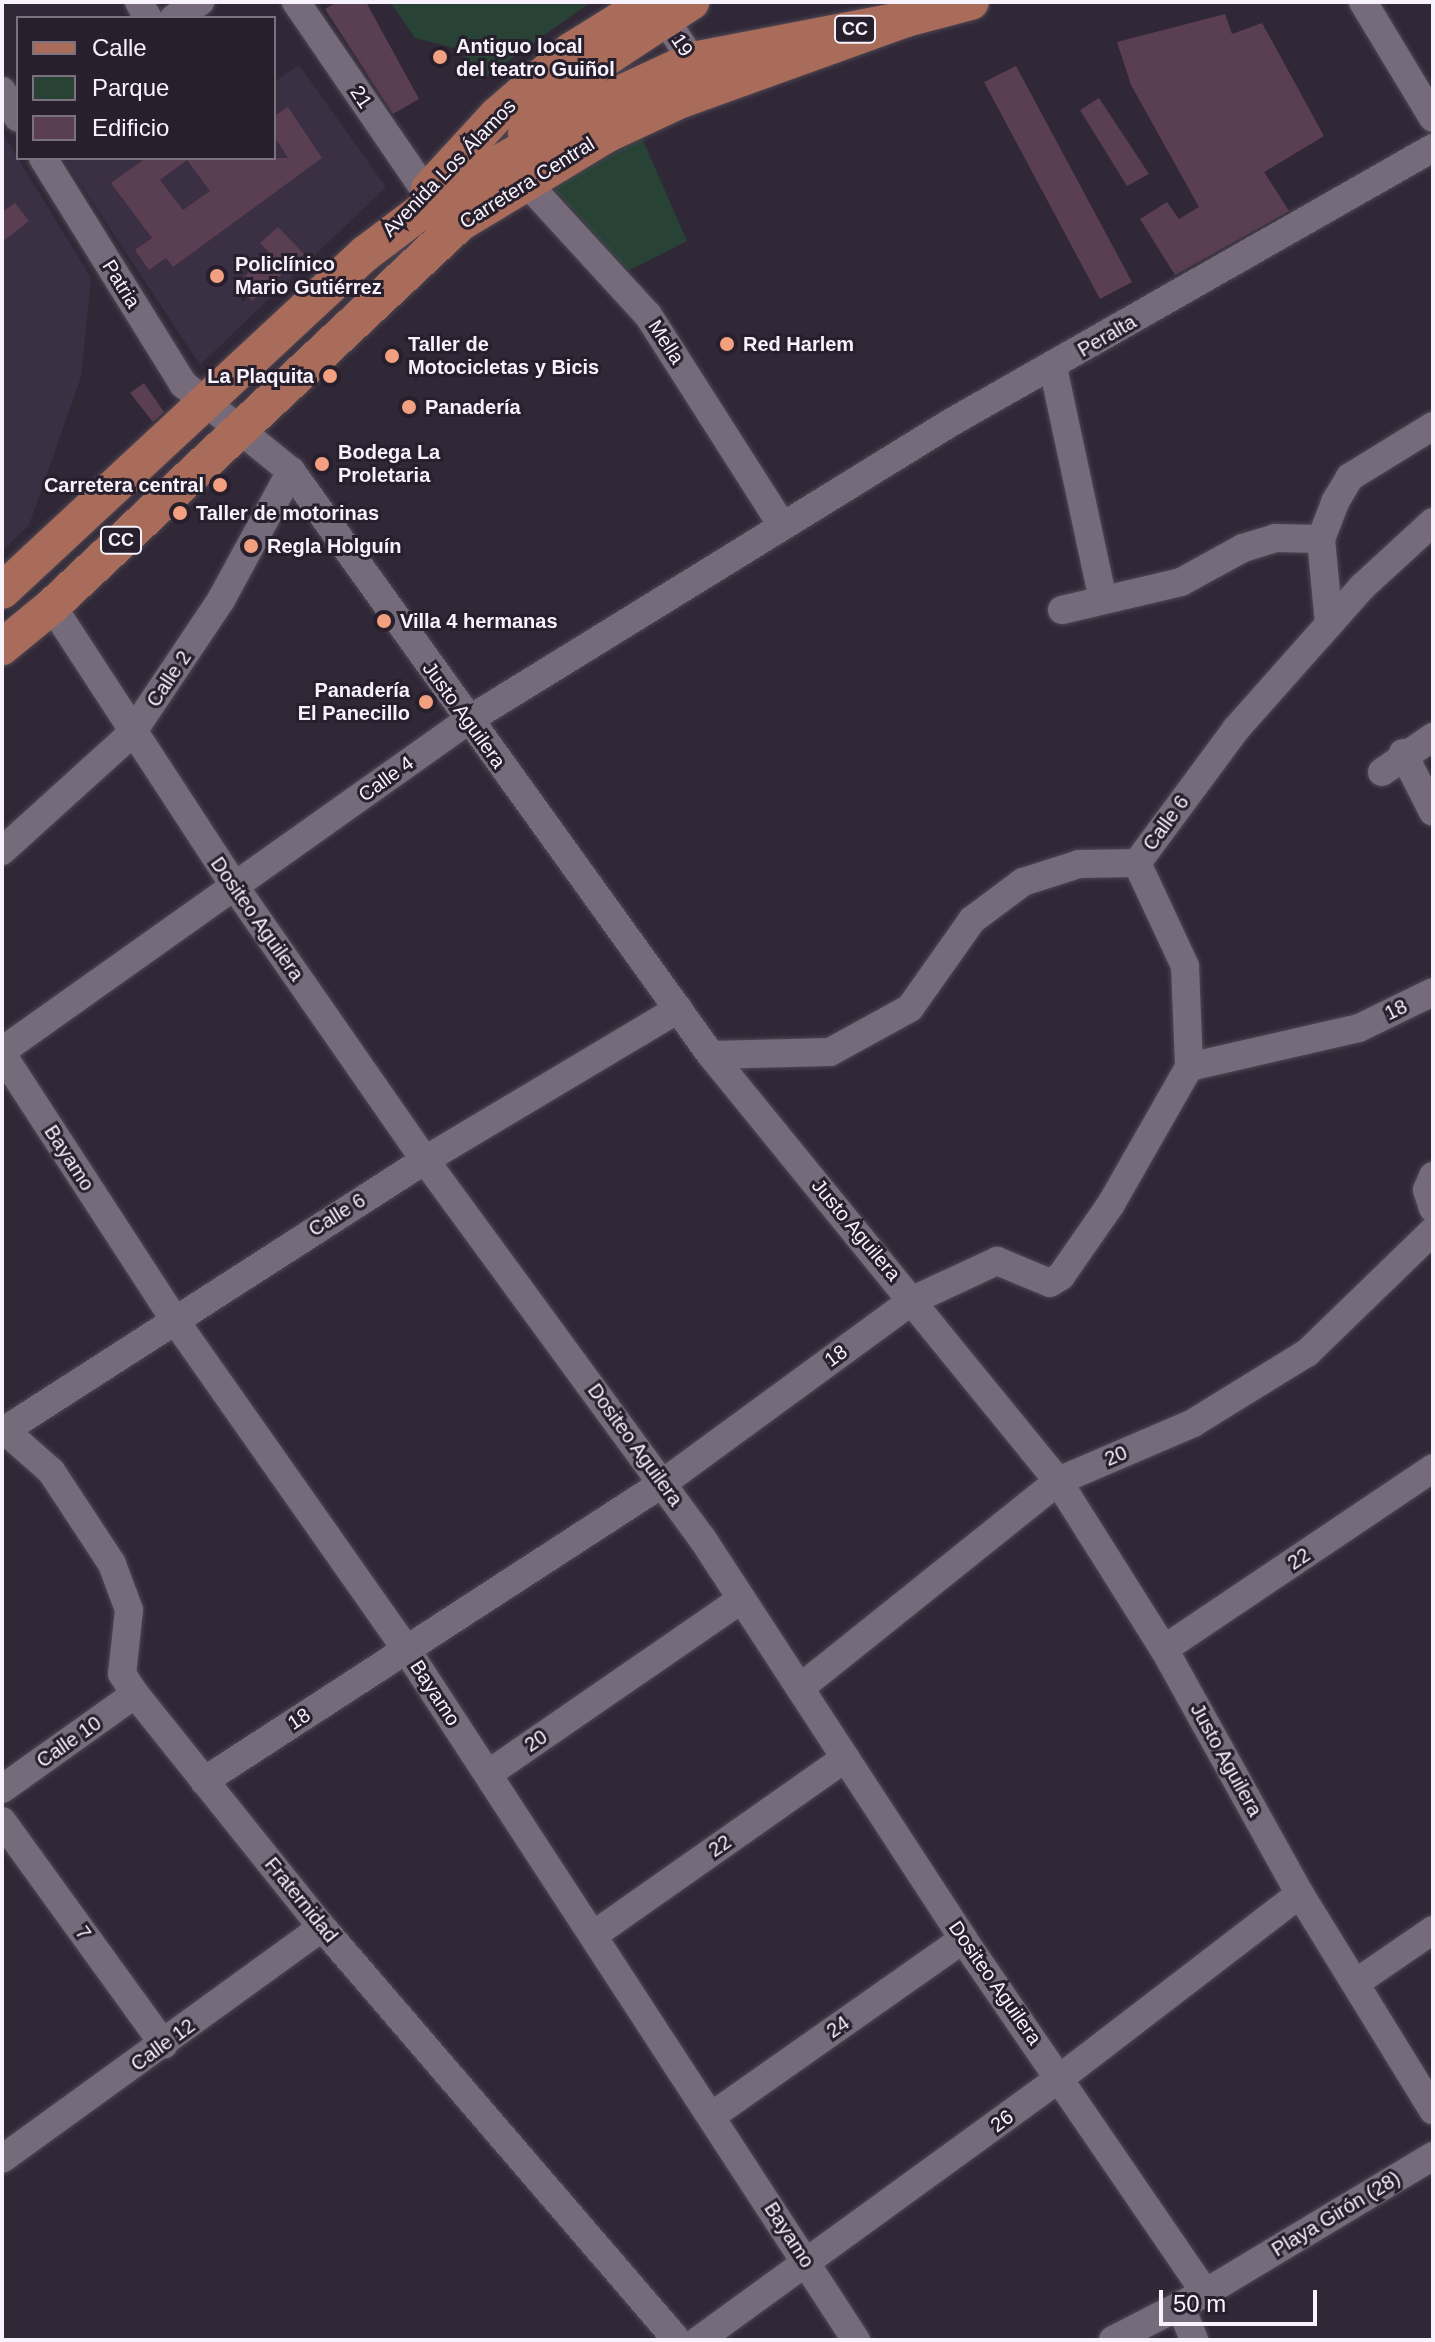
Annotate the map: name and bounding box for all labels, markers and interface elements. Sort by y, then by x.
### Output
road number: CC [833,15,877,43]
legend [16,16,276,160]
street label: 19 [666,29,698,61]
text: Calle [92,34,147,61]
place label: Antiguo local del teatro Guiñol [456,34,615,81]
marker: Antiguo local del teatro Guiñol [431,48,449,66]
text: Parque [92,74,169,101]
street label: 21 [345,81,377,113]
street label: Avenida Los Álamos [377,94,521,242]
text: Edificio [92,114,169,141]
street label: Carretera Central [455,132,599,234]
place label: Policlínico Mario Gutiérrez [235,252,382,299]
street label: Patria [97,255,145,313]
marker: Policlínico Mario Gutiérrez [206,265,228,287]
street label: Peralta [1074,310,1140,362]
street label: Mella [643,315,689,369]
place label: Taller de Motocicletas y Bicis [408,332,599,379]
place label: Red Harlem [743,332,854,356]
marker: Red Harlem [718,335,736,353]
marker: Taller de Motocicletas y Bicis [383,347,401,365]
place label: La Plaquita [207,364,314,388]
marker: La Plaquita [321,367,339,385]
place label: Panadería [425,395,521,419]
marker: Panadería [400,398,418,416]
place label: Bodega La Proletaria [338,440,440,487]
marker: Bodega La Proletaria [313,455,331,473]
place label: Carretera central [44,473,204,497]
marker: Carretera central [211,476,229,494]
place label: Taller de motorinas [196,501,379,525]
marker: Taller de motorinas [171,504,189,522]
road number: CC [99,526,143,554]
place label: Regla Holguín [267,534,401,558]
marker: Regla Holguín [242,537,260,555]
place label: Villa 4 hermanas [400,609,558,633]
marker: Villa 4 hermanas [375,612,393,630]
street label: Calle 2 [142,646,196,712]
street label: Justo Aguilera [417,657,511,773]
place label: Panadería El Panecillo [298,678,410,725]
marker: Panadería El Panecillo [417,693,435,711]
street label: Calle 4 [354,751,418,807]
street label: Calle 6 [1138,791,1194,855]
street label: Dositeo Aguilera [205,852,309,986]
street label: 18 [1381,994,1411,1026]
street label: Bayamo [39,1121,99,1195]
street label: Justo Aguilera [806,1174,906,1286]
street label: Calle 6 [304,1188,370,1242]
street label: 18 [820,1340,852,1372]
street label: Dositeo Aguilera [582,1379,688,1511]
street label: 20 [1101,1441,1131,1471]
street label: 22 [1283,1543,1315,1575]
street label: Bayamo [405,1656,465,1730]
street label: Justo Aguilera [1185,1699,1267,1821]
street label: 18 [283,1703,315,1735]
street label: Calle 10 [32,1711,106,1773]
street label: 20 [520,1725,552,1757]
street label: 22 [704,1830,736,1862]
street label: Fraternidad [259,1853,343,1947]
street label: Dositeo Aguilera [943,1916,1047,2050]
street label: 7 [70,1921,96,1945]
street label: 24 [822,2011,854,2043]
street label: Calle 12 [126,2014,200,2076]
street label: 26 [986,2105,1018,2137]
street label: Playa Girón (28) [1267,2166,1405,2262]
street label: Bayamo [759,2198,819,2272]
scale bar [1163,2274,1321,2324]
text: 50 m [1173,2290,1226,2317]

